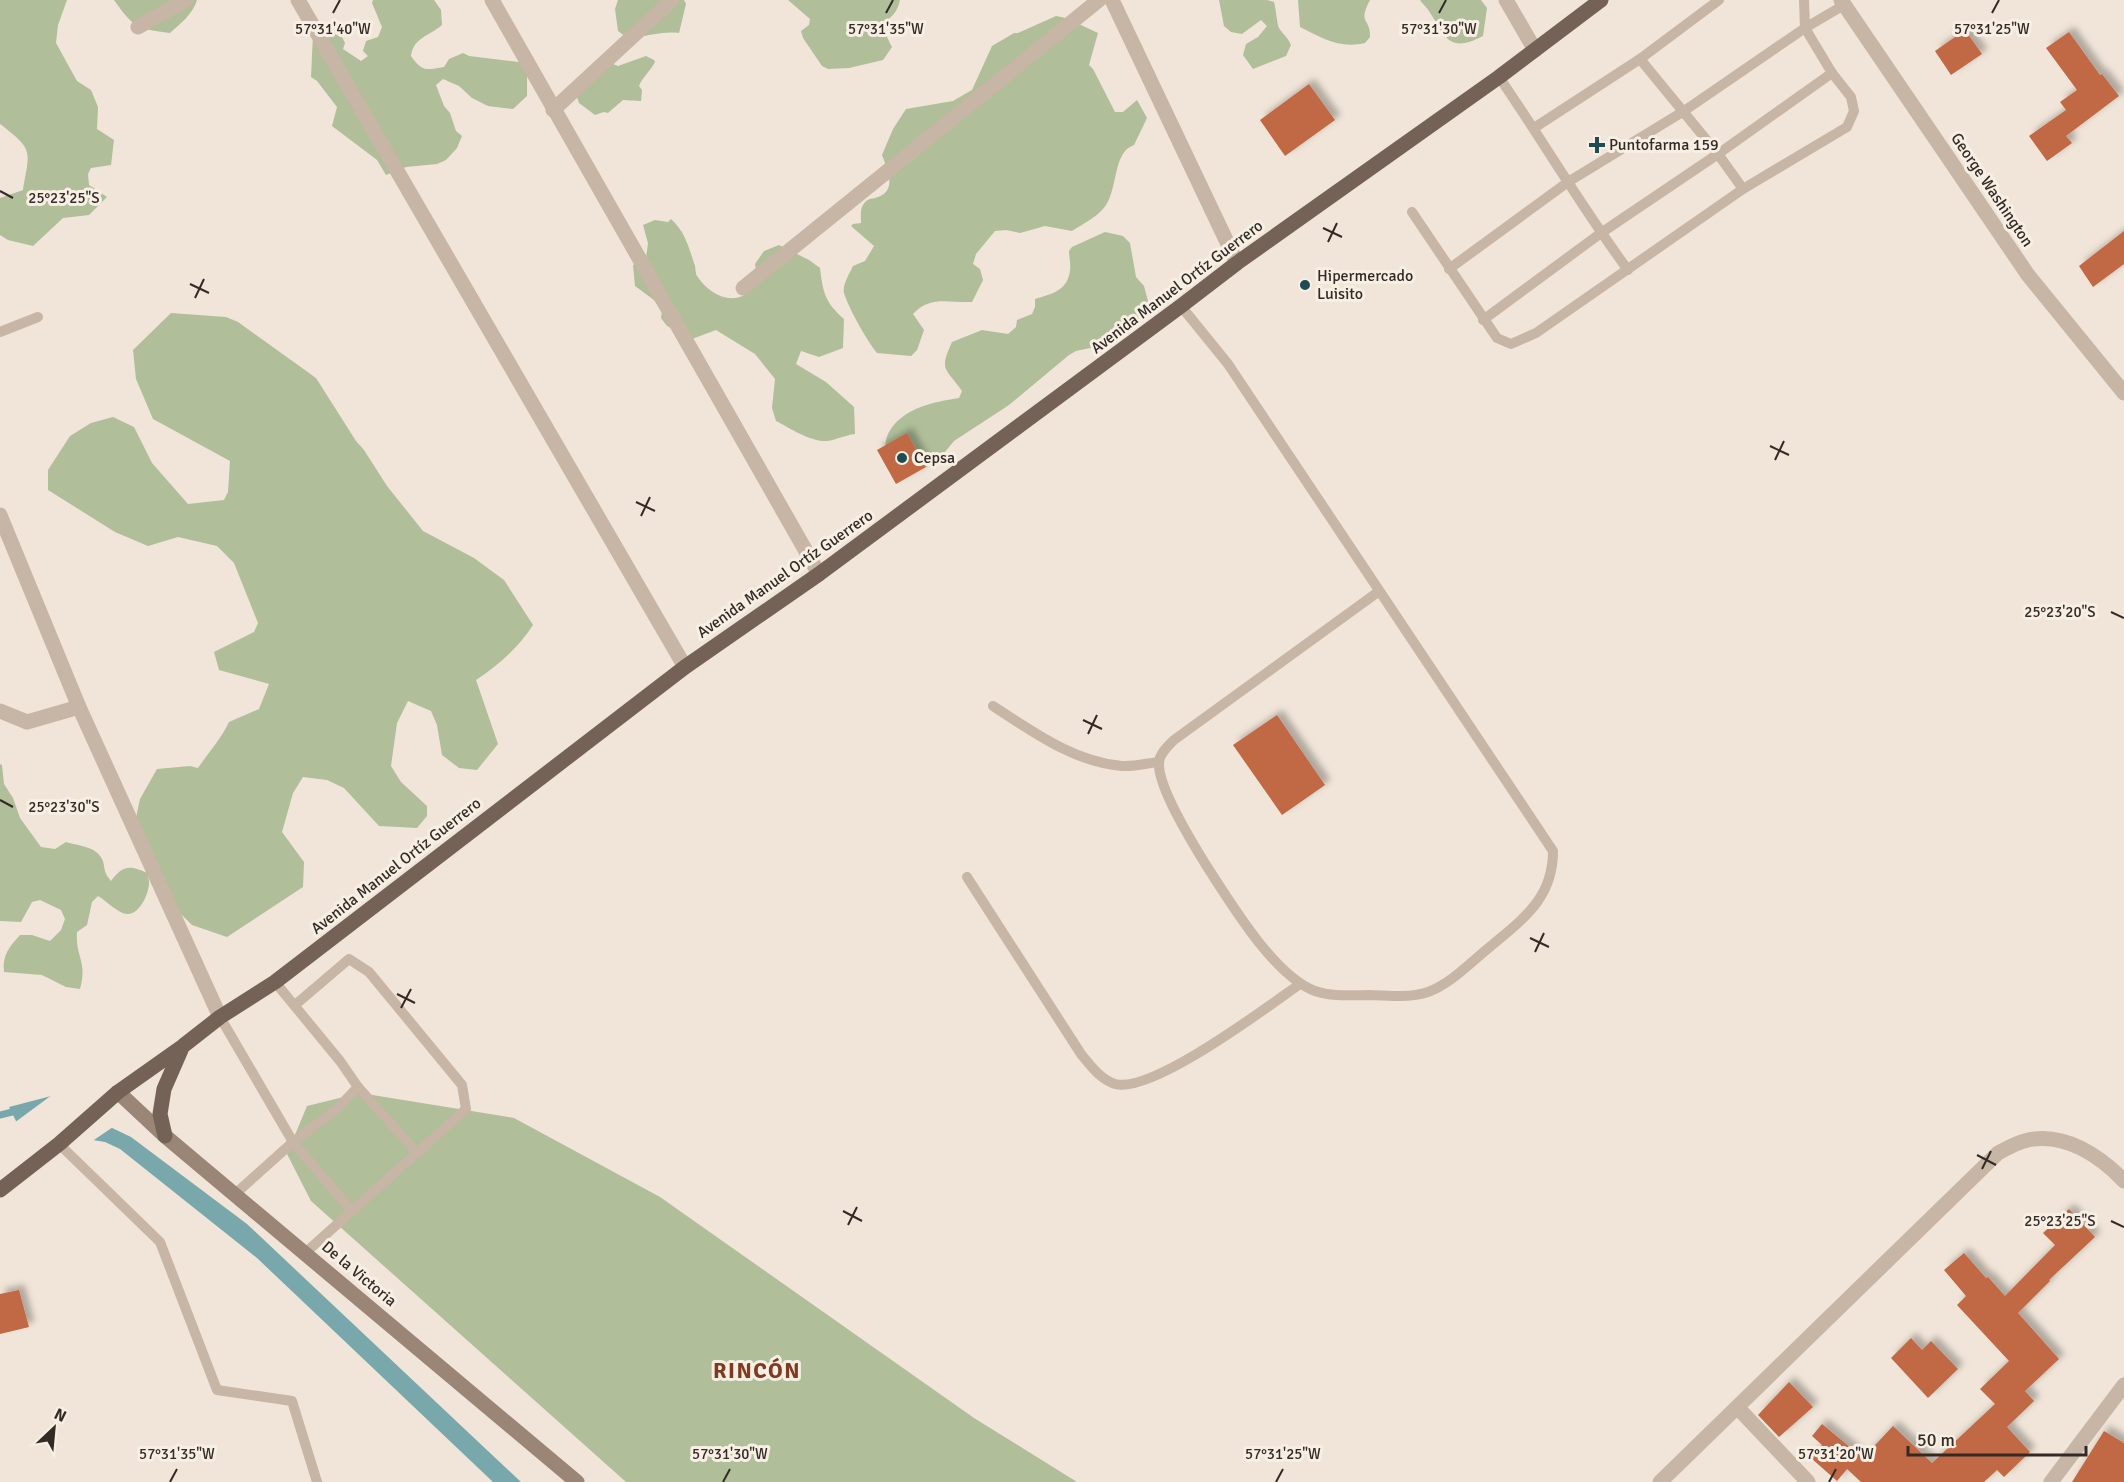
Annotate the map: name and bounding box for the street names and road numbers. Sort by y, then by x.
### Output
street label: George Washington [1946,129,2038,251]
street label: Avenida Manuel Ortíz Guerrero [1087,216,1267,358]
street label: Avenida Manuel Ortíz Guerrero [693,505,877,643]
street label: Avenida Manuel Ortíz Guerrero [307,793,485,939]
street label: De la Victoria [317,1237,401,1311]

